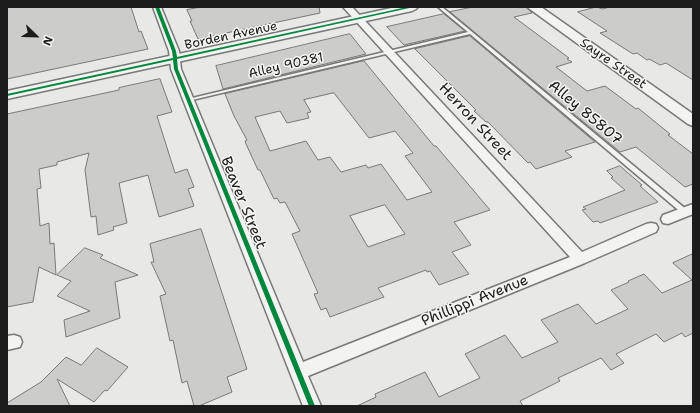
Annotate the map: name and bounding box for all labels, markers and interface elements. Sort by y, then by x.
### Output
north arrow [16,16,56,56]
street label: Borden Avenue [183,19,279,53]
text: N [39,34,56,48]
street label: Sayre Street [577,35,649,93]
street label: Alley 90381 [247,50,325,82]
street label: Alley 85807 [544,77,626,149]
street label: Herron Street [435,80,515,164]
street label: Beaver Street [216,154,270,252]
street label: Phillippi Avenue [419,271,531,331]

